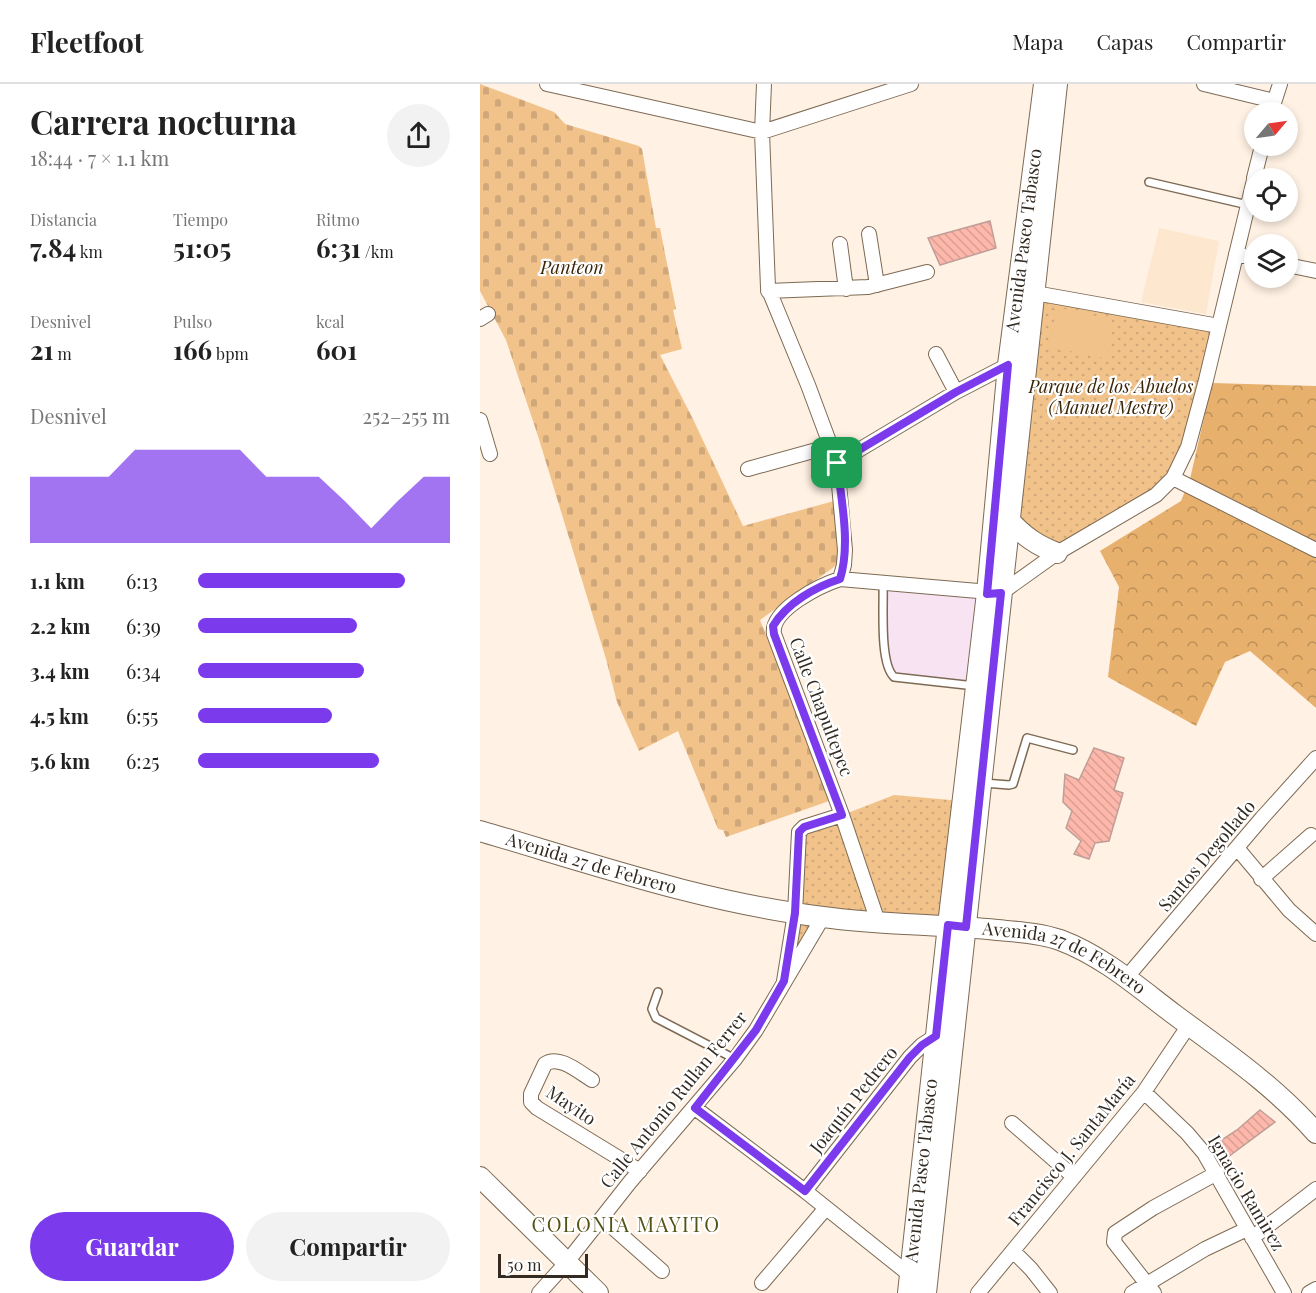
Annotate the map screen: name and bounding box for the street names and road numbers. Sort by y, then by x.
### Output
street label: Avenida Paseo Tabasco [999,147,1047,335]
street label: Calle Chapultepec [784,634,860,780]
street label: Santos Degollado [1152,794,1260,916]
street label: Avenida 27 de Febrero [502,826,680,899]
street label: Avenida 27 de Febrero [980,916,1151,999]
street label: Calle Antonio Rullan Ferrer [594,1006,752,1193]
street label: Joaquín Pedrero [803,1041,903,1159]
street label: Francisco J. SantaMaría [1002,1068,1140,1230]
street label: Avenida Paseo Tabasco [898,1077,942,1265]
street label: Mayito [542,1080,601,1131]
street label: Ignacio Ramirez [1203,1130,1291,1255]

